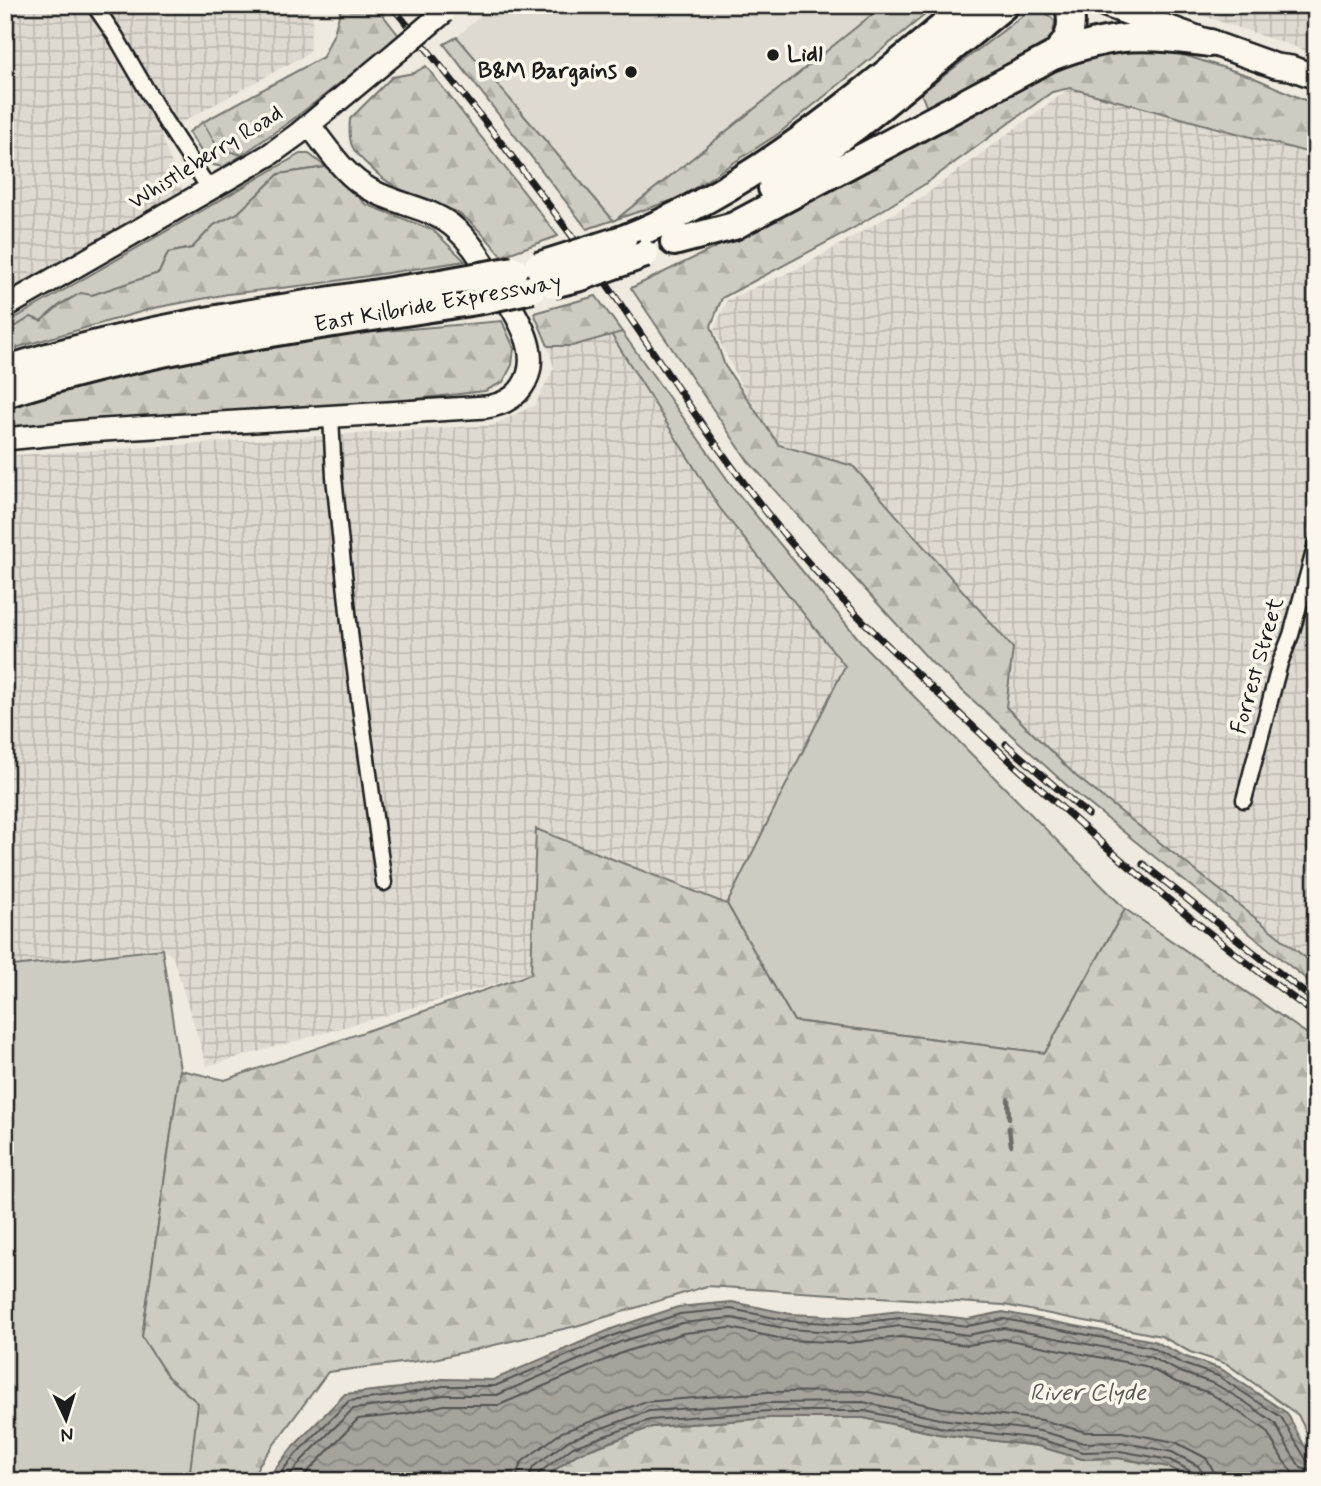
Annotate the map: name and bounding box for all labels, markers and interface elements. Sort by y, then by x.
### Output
place label: Lidl [787,40,823,70]
marker: Lidl [765,47,781,63]
place label: B&M Bargains [478,57,617,87]
marker: B&M Bargains [623,64,639,80]
street label: Whistleberry Road [123,99,289,217]
street label: East Kilbride Expressway [312,268,564,340]
street label: Forrest Street [1224,594,1292,738]
water label: River Clyde [1030,1378,1147,1409]
north arrow [32,1384,102,1454]
text: N [60,1422,74,1447]

